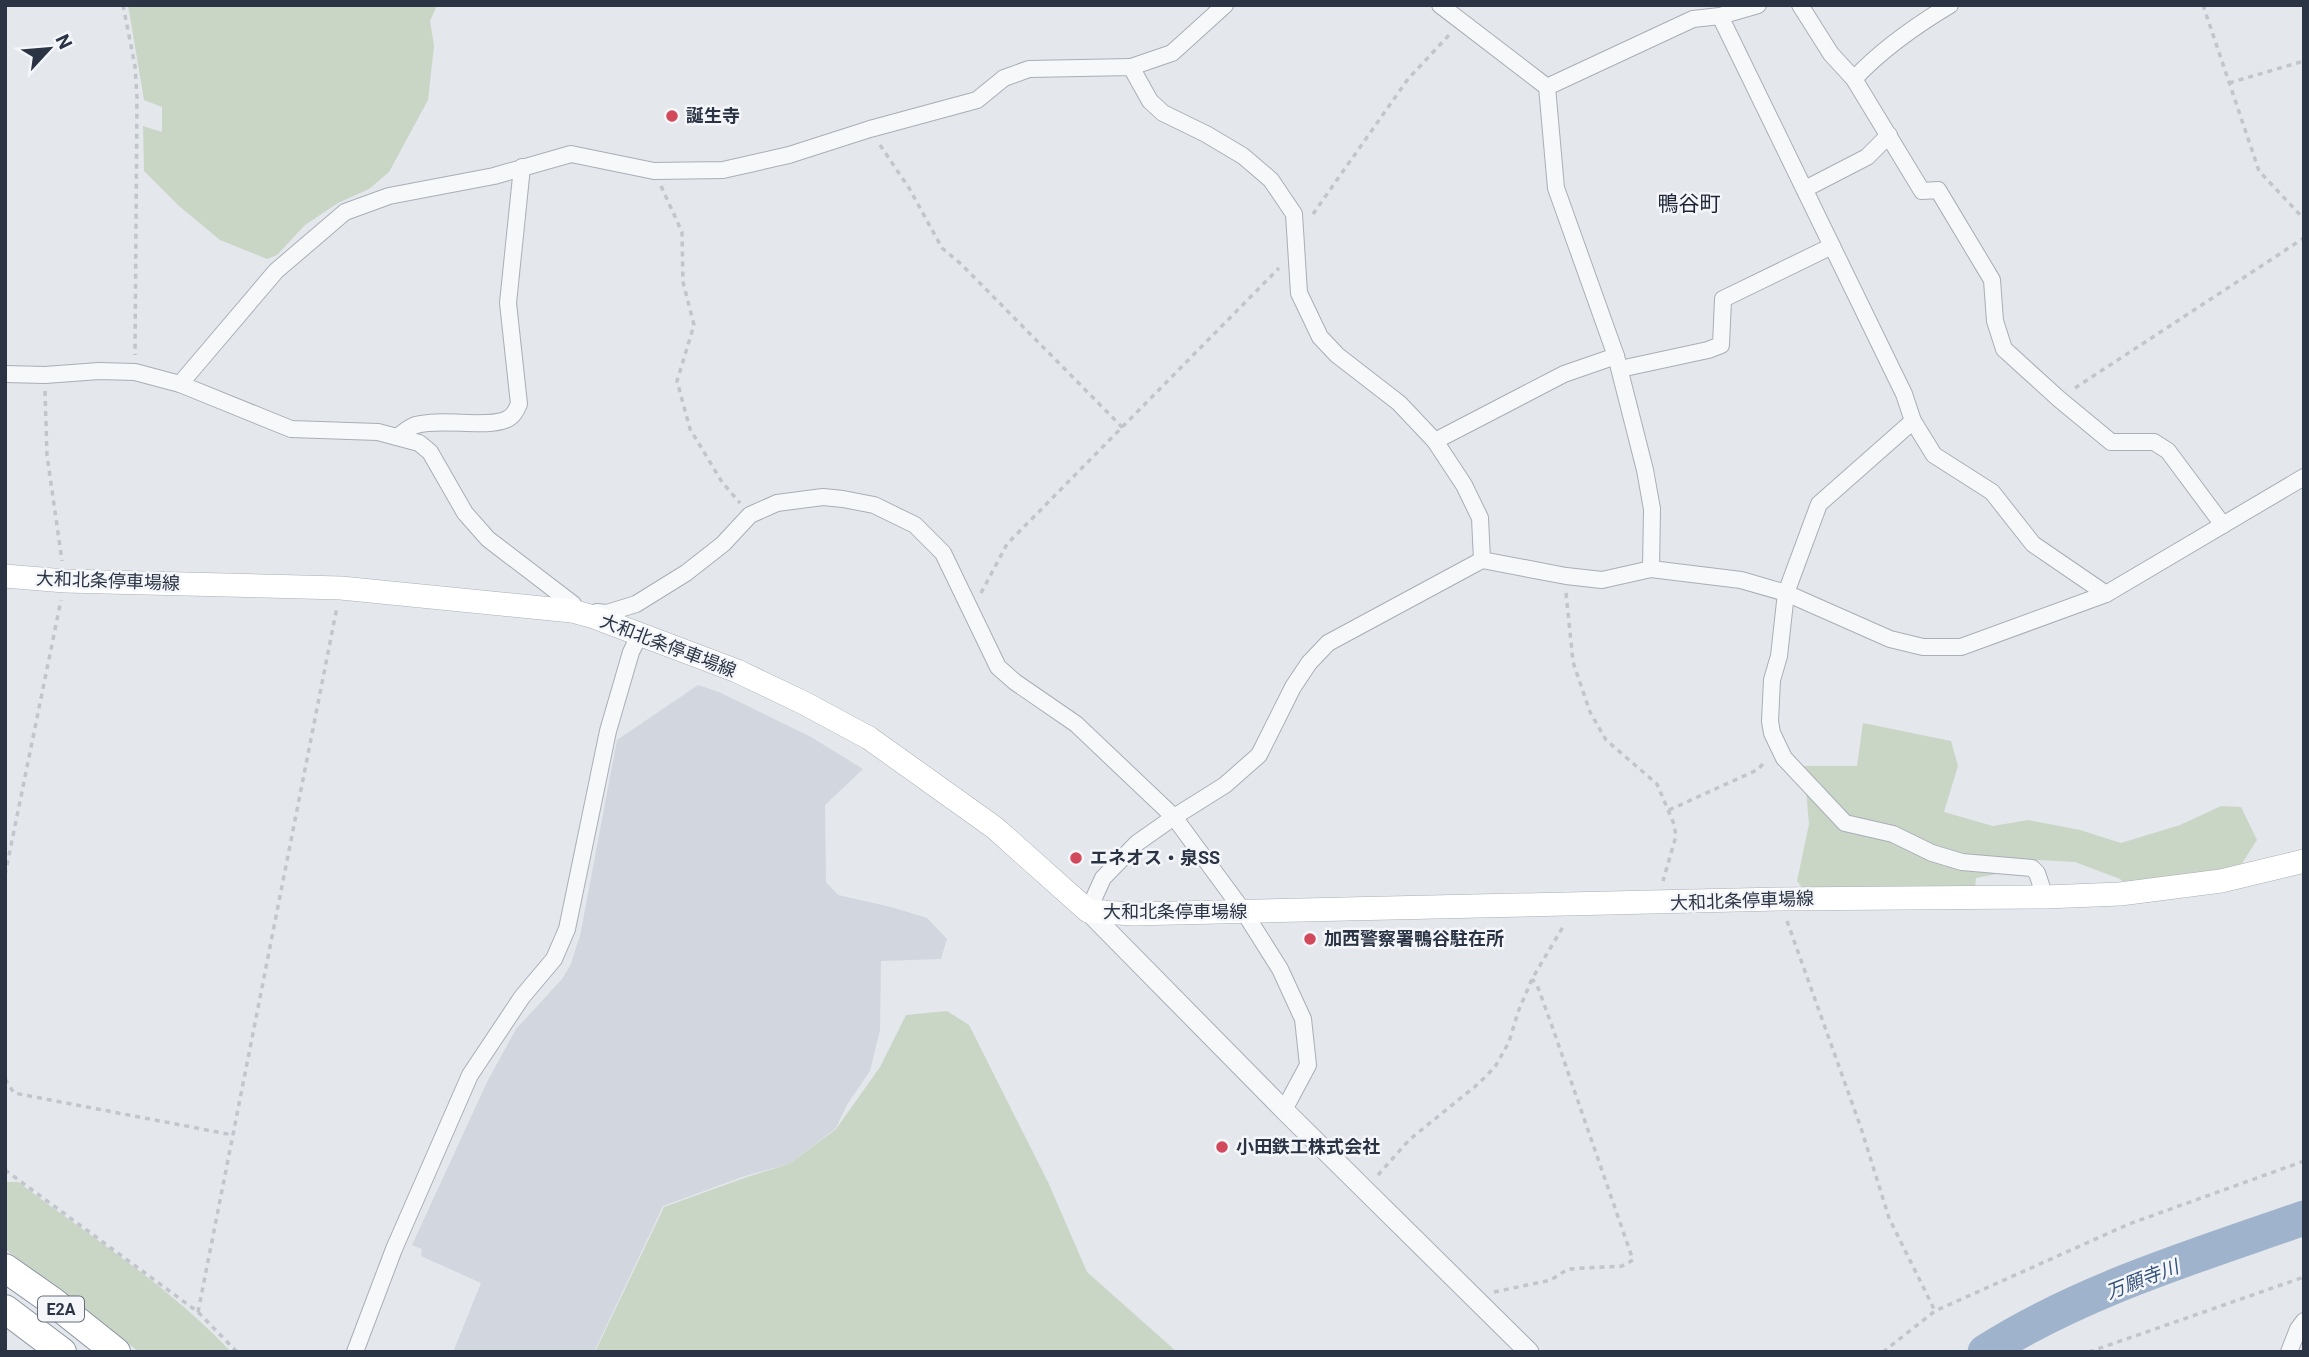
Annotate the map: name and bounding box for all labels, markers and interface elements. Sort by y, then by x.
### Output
north arrow [14,14,84,84]
text: N [51,31,77,53]
place label: 誕生寺 [686,105,740,126]
marker: 誕生寺 [664,108,680,124]
district label: 鴨谷町 [1658,192,1721,216]
street label: 大和北条停車場線 [36,567,180,594]
street label: 大和北条停車場線 [597,610,739,681]
place label: エネオス・泉SS [1090,847,1220,868]
marker: エネオス・泉SS [1068,850,1084,866]
street label: 大和北条停車場線 [1670,887,1814,914]
street label: 大和北条停車場線 [1103,901,1247,922]
place label: 加西警察署鴨谷駐在所 [1324,928,1504,949]
marker: 加西警察署鴨谷駐在所 [1302,931,1318,947]
place label: 小田鉄工株式会社 [1236,1136,1380,1157]
marker: 小田鉄工株式会社 [1214,1139,1230,1155]
water label: 万願寺川 [2103,1254,2184,1304]
road number: E2A [38,1296,84,1322]

